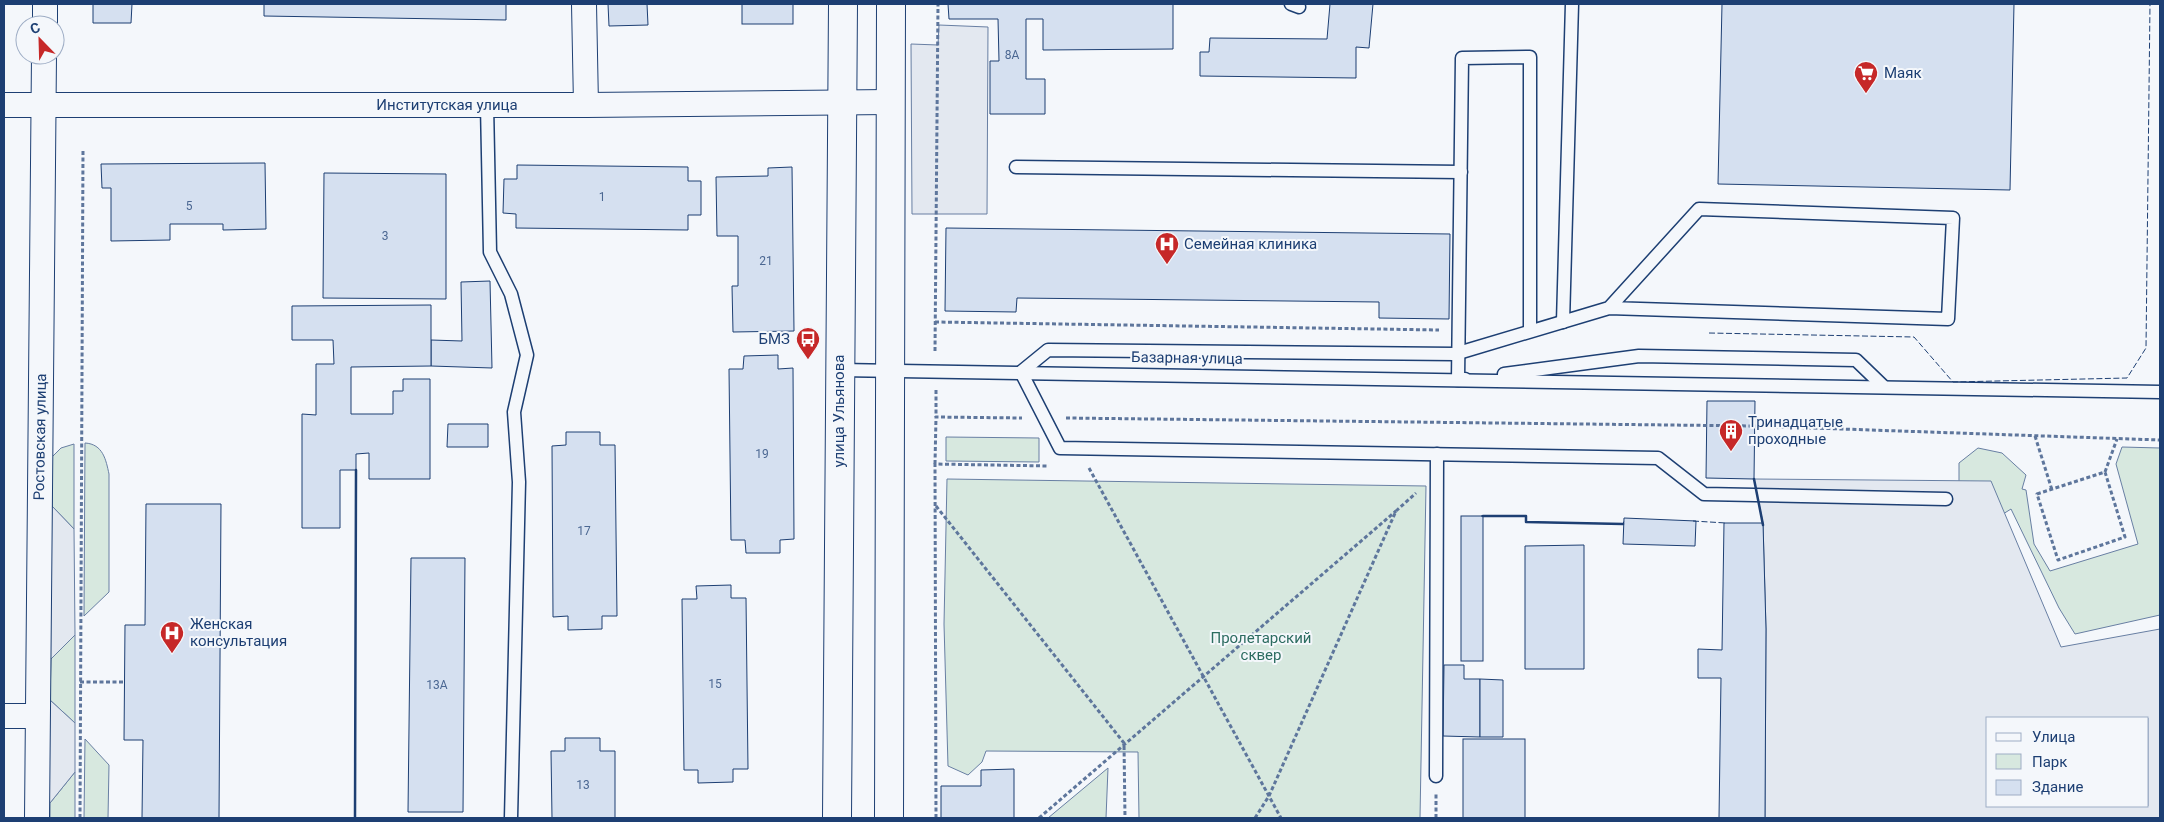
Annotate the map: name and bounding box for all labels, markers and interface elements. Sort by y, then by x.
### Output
north arrow [15,15,65,65]
text: С [28,19,42,37]
house number: 8А [1005,48,1019,62]
supermarket icon: Маяк [1853,60,1879,94]
place label: Маяк [1884,64,1922,82]
street label: Институтская улица [376,96,518,114]
house number: 1 [599,190,605,204]
house number: 5 [186,199,193,213]
house number: 3 [382,229,388,243]
hospital icon: Семейная клиника [1154,231,1180,265]
place label: Семейная клиника [1184,235,1317,253]
house number: 21 [759,254,773,268]
bus stop icon: БМЗ [795,326,821,360]
place label: БМЗ [759,330,790,348]
street label: Базарная улица [1131,348,1243,368]
street label: улица Ульянова [830,355,848,467]
street label: Ростовская улица [30,373,50,501]
place label: Тринадцатые проходные [1748,413,1843,448]
building icon: Тринадцатые проходные [1718,418,1744,452]
house number: 19 [755,447,769,461]
house number: 17 [577,524,591,538]
place label: Женская консультация [190,615,287,650]
hospital icon: Женская консультация [159,620,185,654]
park label: Пролетарский сквер [1210,629,1312,664]
house number: 15 [708,677,722,691]
house number: 13А [426,678,448,692]
legend [1986,717,2149,807]
text: Улица [2032,728,2075,746]
text: Парк [2032,753,2067,771]
house number: 13 [576,778,590,792]
text: Здание [2032,778,2083,796]

